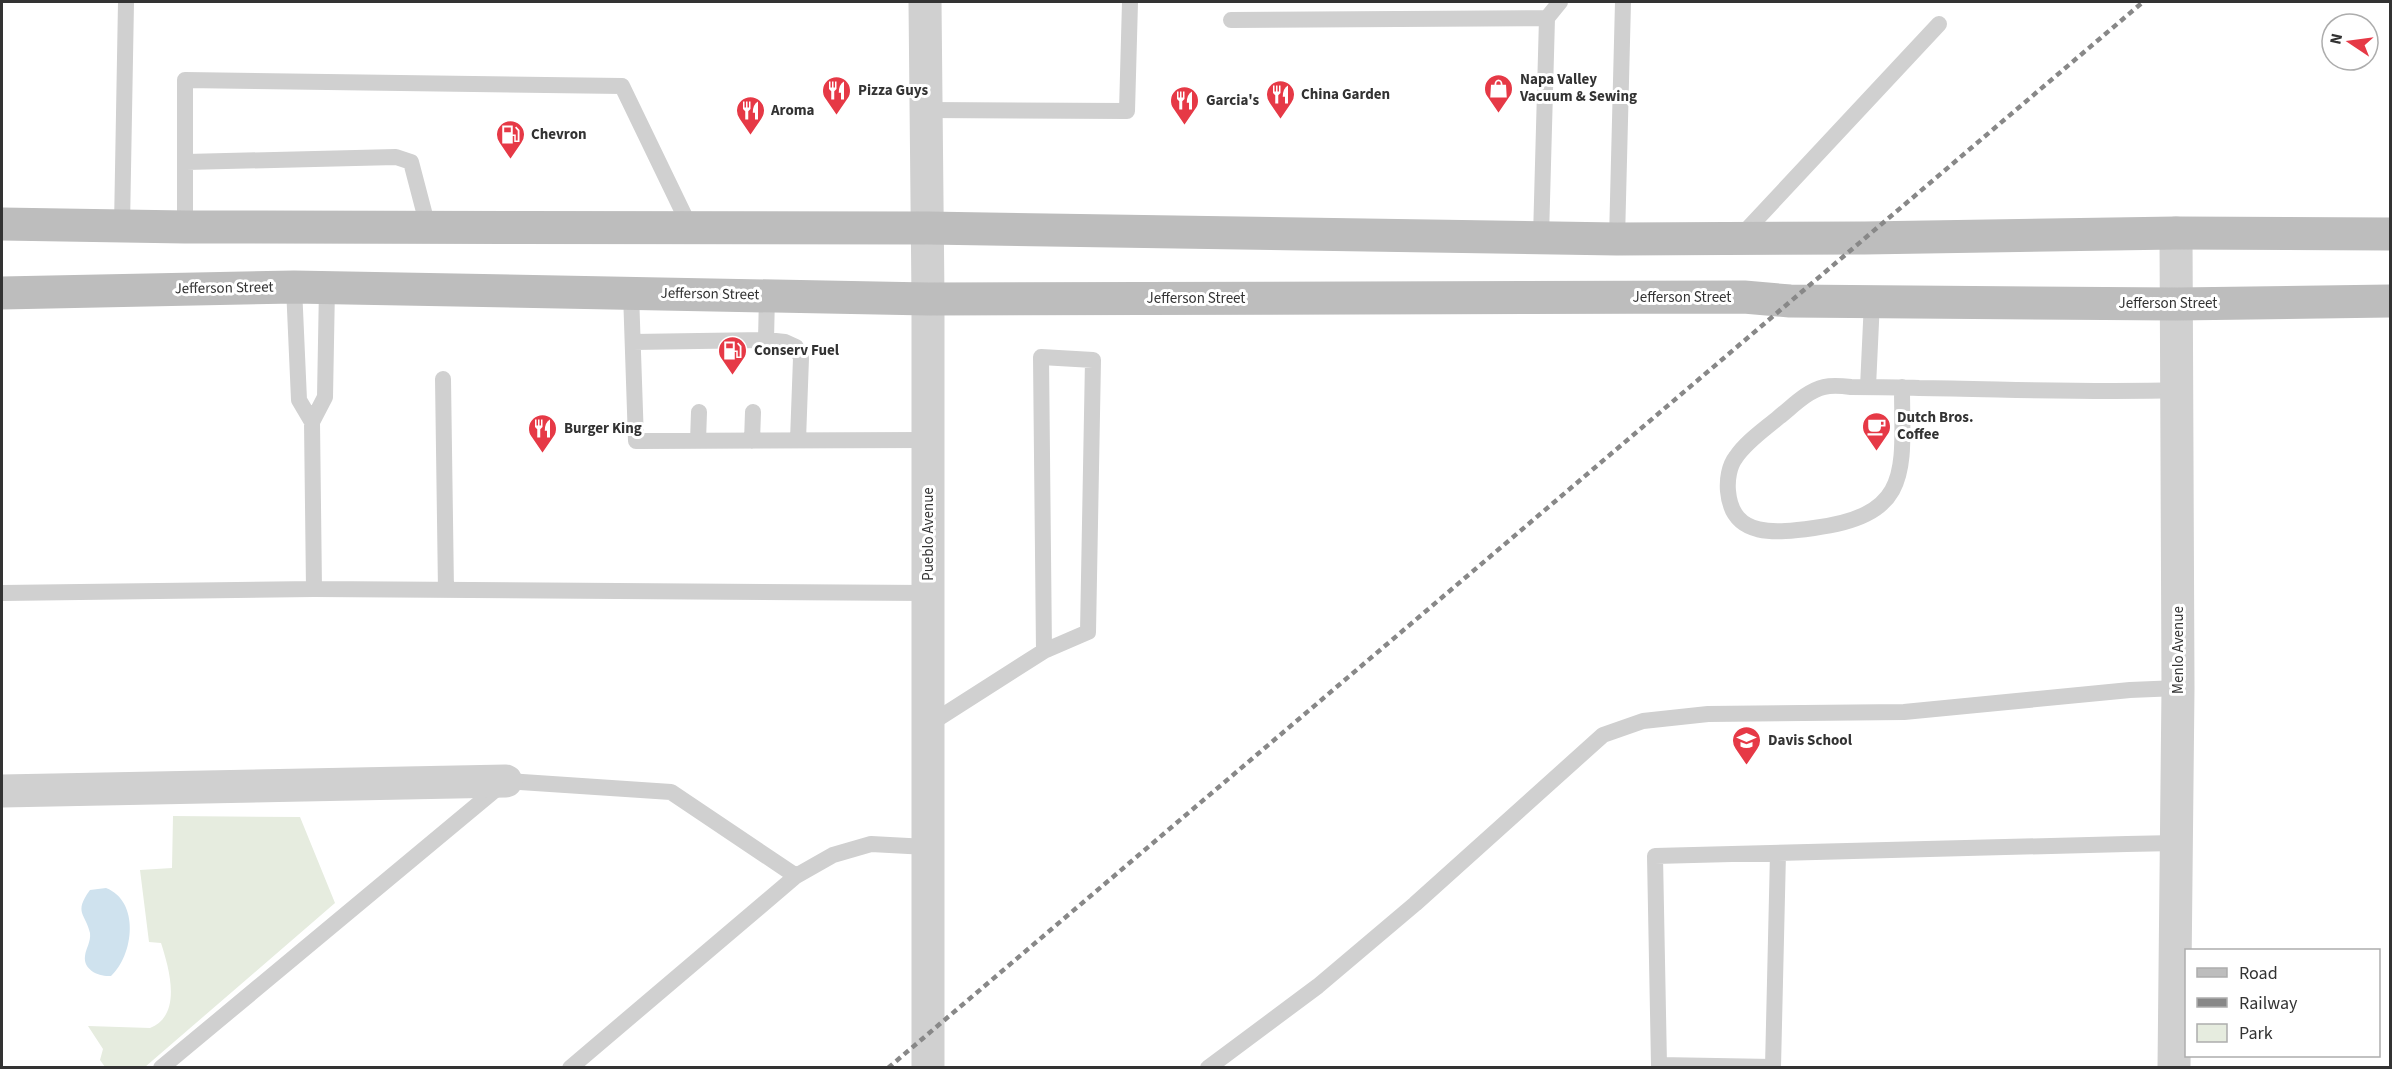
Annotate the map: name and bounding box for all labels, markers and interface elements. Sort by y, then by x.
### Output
north arrow [2320,12,2380,72]
text: N [2324,31,2348,47]
place label: Napa Valley Vacuum & Sewing [1519,69,1637,107]
shop icon: Napa Valley Vacuum & Sewing [1483,72,1515,114]
restaurant icon: Pizza Guys [821,74,853,116]
restaurant icon: China Garden [1264,78,1296,120]
place label: Pizza Guys [858,80,928,101]
restaurant icon: Garcia's [1169,84,1201,126]
place label: China Garden [1301,84,1390,105]
place label: Garcia's [1206,90,1260,111]
restaurant icon: Aroma [734,94,766,136]
place label: Aroma [770,100,815,121]
fuel station icon: Chevron [494,118,526,160]
place label: Chevron [531,124,587,145]
street label: Jefferson Street [174,277,274,299]
street label: Jefferson Street [660,283,760,305]
street label: Jefferson Street [1633,287,1731,308]
street label: Jefferson Street [1147,288,1245,309]
street label: Jefferson Street [2119,293,2217,314]
fuel station icon: Conserv Fuel [717,334,749,376]
place label: Conserv Fuel [754,340,840,361]
place label: Dutch Bros. Coffee [1897,407,1973,445]
cafe icon: Dutch Bros. Coffee [1860,410,1892,452]
restaurant icon: Burger King [527,412,559,454]
place label: Burger King [564,418,642,439]
street label: Pueblo Avenue [918,487,939,581]
street label: Menlo Avenue [2168,606,2189,694]
school or university icon: Davis School [1731,724,1763,766]
place label: Davis School [1768,730,1853,751]
legend [2185,949,2380,1057]
text: Road [2239,961,2278,986]
text: Railway [2239,991,2298,1016]
text: Park [2239,1021,2273,1046]

